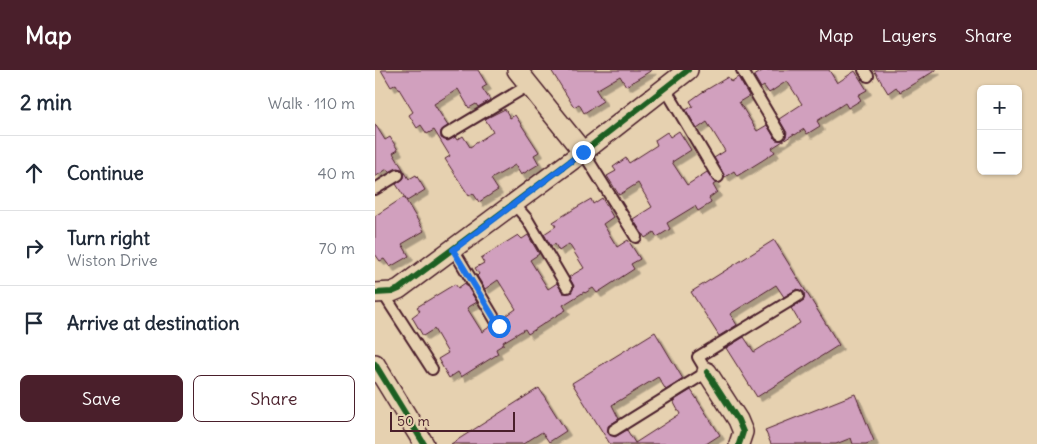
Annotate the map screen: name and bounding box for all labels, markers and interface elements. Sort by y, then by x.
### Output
text: Map [25,20,72,50]
text: Map [818,24,853,47]
text: Layers [881,24,937,47]
text: Share [965,24,1012,47]
map controls [977,85,1022,175]
button: + [977,85,1022,130]
text: 2 min [20,89,72,116]
text: Walk · 110 m [268,93,355,113]
button: − [977,130,1022,175]
route end [572,141,595,164]
icon: ahead [20,159,48,187]
text: Continue [67,161,144,185]
text: 40 m [317,163,355,183]
text: Turn right [67,226,150,250]
icon: right [20,234,48,262]
text: 70 m [319,238,355,258]
text: Wiston Drive [67,250,158,270]
icon: arrive [20,309,48,337]
text: Arrive at destination [67,311,240,335]
route start [488,315,511,338]
button: Save [20,375,183,422]
button: Share [193,375,355,422]
scale bar [390,409,515,432]
text: 50 m [397,412,430,430]

